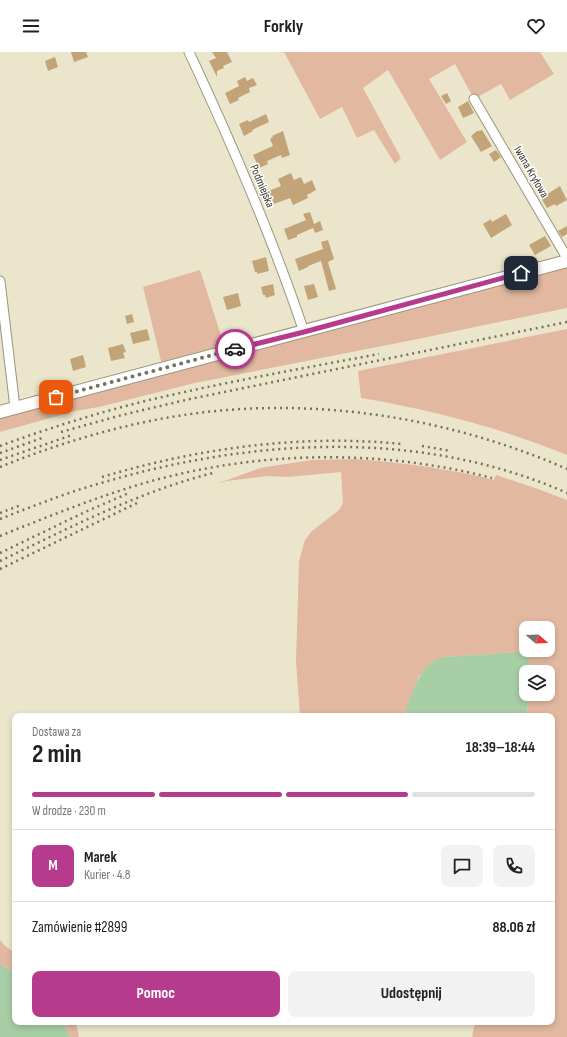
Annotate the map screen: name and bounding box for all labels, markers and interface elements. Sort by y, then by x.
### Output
icon: menu [20,15,42,37]
icon: heart [525,15,547,37]
text: Forkly [264,16,303,37]
street label: Iwana Kryłowa [510,143,552,201]
street label: Podmiejska [246,162,278,210]
pin [504,256,538,290]
icon: home [510,262,532,284]
courier [215,329,255,369]
icon: car [224,338,246,360]
pin [39,380,73,414]
icon: bag [45,386,67,408]
north arrow [519,621,555,657]
map controls [519,621,555,701]
button: layers [519,665,555,701]
text: Dostawa za [32,724,81,740]
text: 18:39–18:44 [466,738,535,757]
text: 2 min [32,739,82,770]
text: W drodze · 230 m [32,803,106,819]
button: chat [441,845,483,887]
button: phone [493,845,535,887]
text: Marek [84,848,117,867]
text: M [48,856,58,875]
text: Kurier · 4.8 [84,867,131,883]
text: Zamówienie #2899 [32,918,127,937]
text: 88.06 zł [492,918,535,937]
button: Pomoc [32,971,280,1017]
button: Udostępnij [288,971,535,1017]

